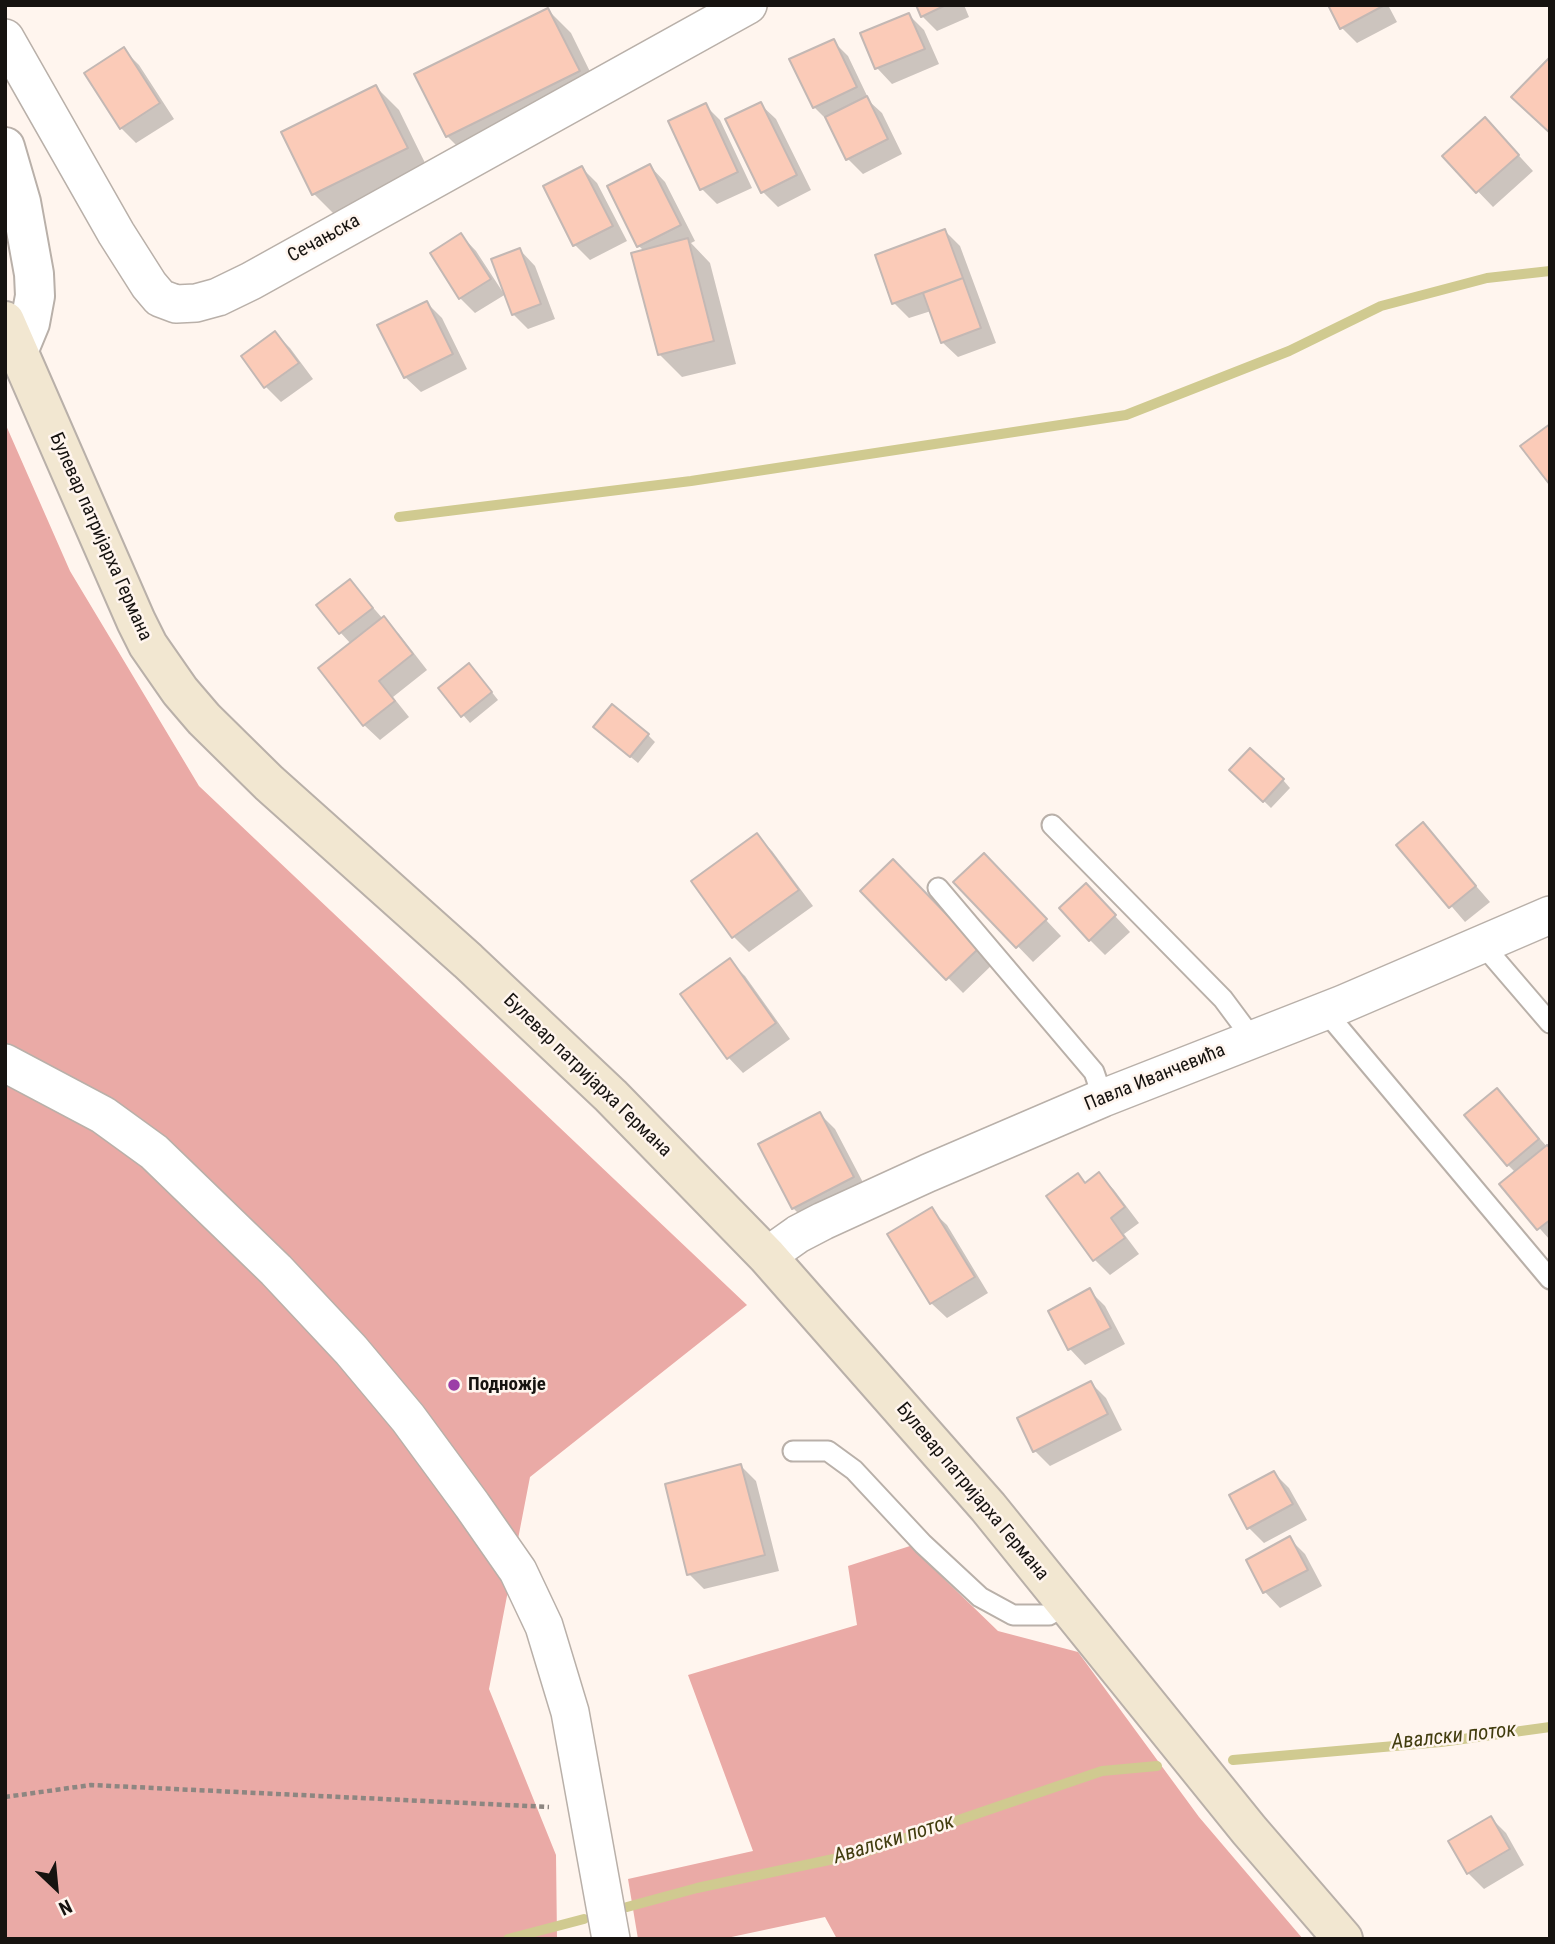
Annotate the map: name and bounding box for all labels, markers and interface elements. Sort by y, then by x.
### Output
street label: Сечањска [284,210,364,268]
street label: Булевар патријарха Германа [44,430,156,644]
street label: Булевар патријарха Германа [498,990,676,1162]
street label: Павла Иванчевића [1081,1039,1229,1117]
place label: Подножје [468,1374,546,1396]
marker: Подножје [446,1377,462,1393]
street label: Булевар патријарха Германа [891,1398,1053,1586]
water label: Авалски поток [1390,1718,1518,1756]
water label: Авалски поток [830,1810,958,1870]
north arrow [21,1853,91,1923]
text: N [55,1894,76,1920]

